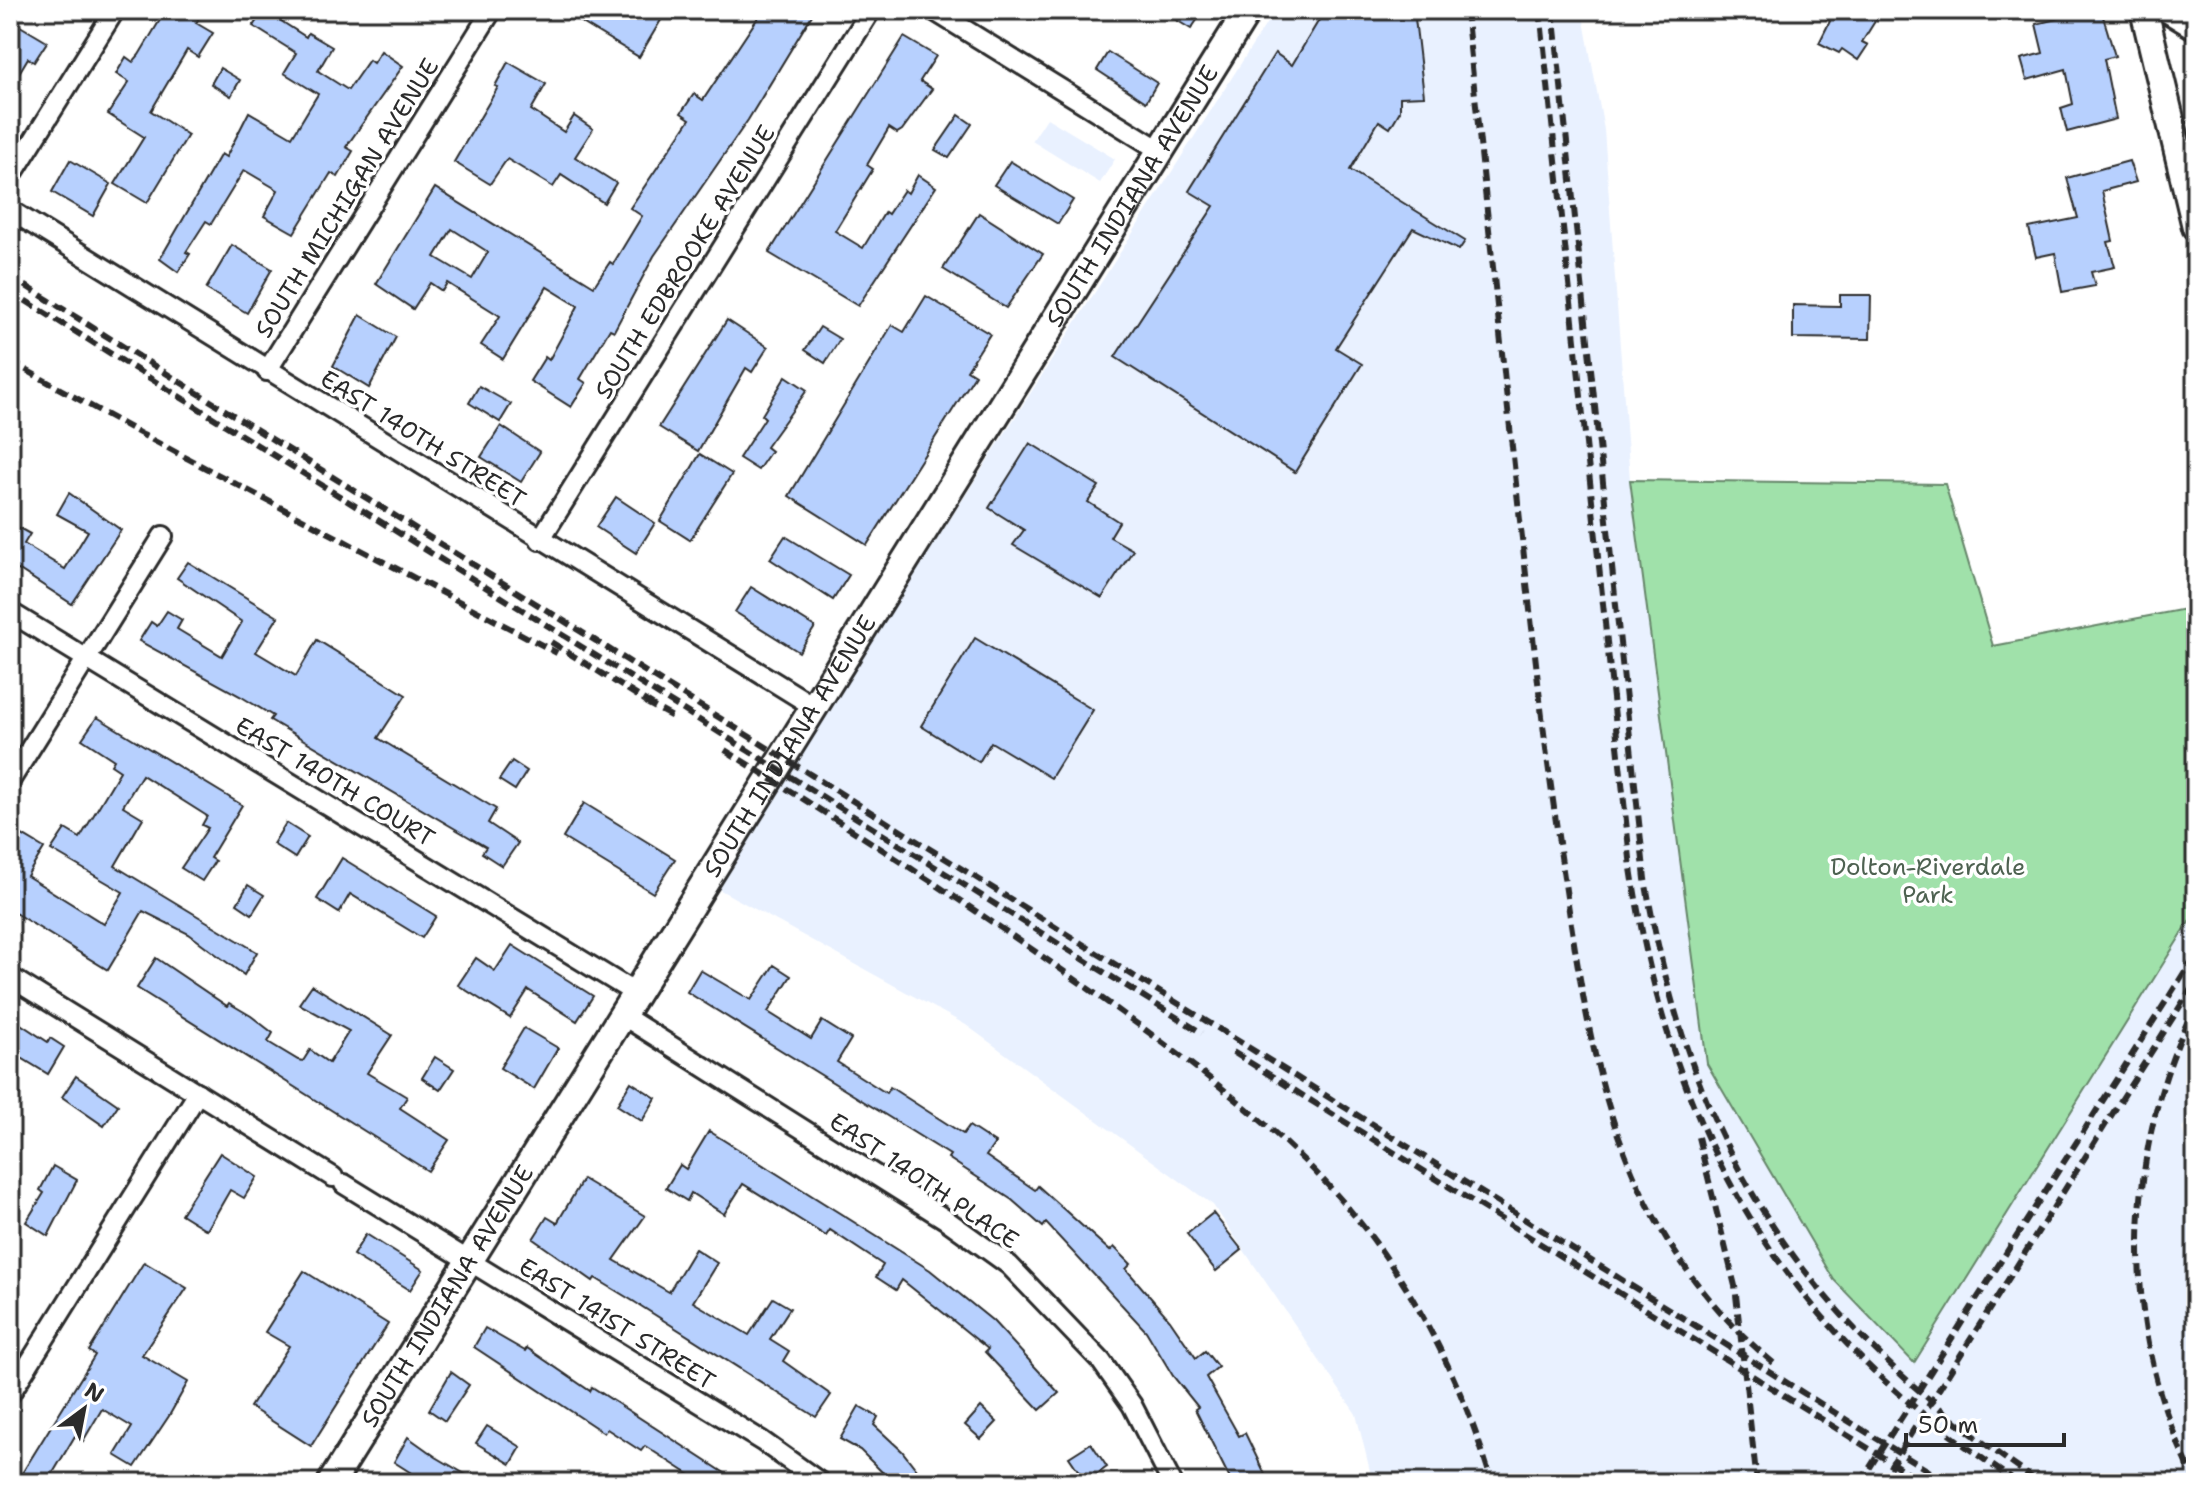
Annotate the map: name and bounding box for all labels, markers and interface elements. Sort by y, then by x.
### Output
street label: SOUTH MICHIGAN AVENUE [248,52,446,344]
street label: SOUTH INDIANA AVENUE [1039,59,1226,333]
street label: SOUTH EDBROOKE AVENUE [587,119,783,405]
street label: EAST 140TH STREET [314,363,532,515]
street label: SOUTH INDIANA AVENUE [696,609,883,883]
street label: EAST 140TH COURT [229,710,441,854]
park label: Dolton-Riverdale Park [1831,851,2026,911]
street label: EAST 140TH PLACE [823,1106,1025,1256]
street label: SOUTH INDIANA AVENUE [354,1159,541,1433]
street label: EAST 141ST STREET [513,1251,721,1398]
north arrow [44,1369,124,1449]
text: N [79,1376,109,1409]
scale bar [1906,1397,2064,1447]
text: 50 m [1918,1409,1978,1441]

